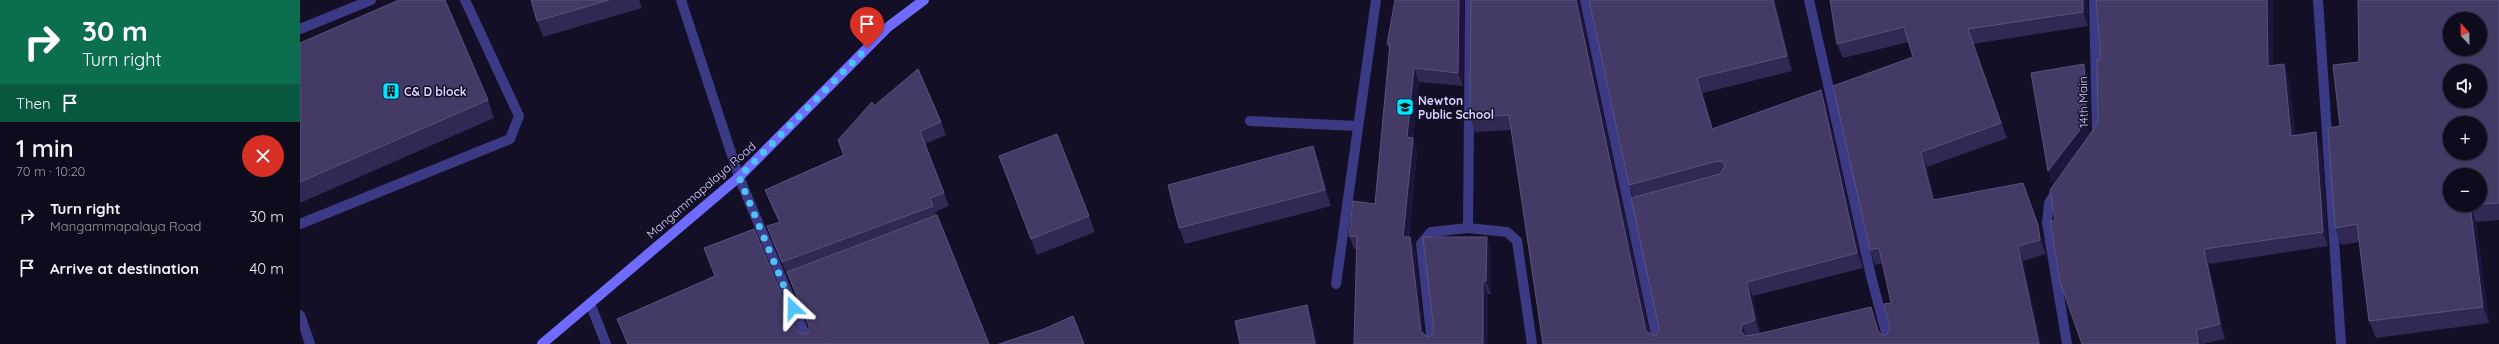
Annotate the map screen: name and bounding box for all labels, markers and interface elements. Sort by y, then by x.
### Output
pin [850,7.0,884,48]
north arrow [2443,12,2487,56]
map controls [2443,12,2487,212]
text: 30 m [82,13,148,48]
icon: arrive [856,13,878,35]
icon: right [16,16,68,68]
text: Turn right [82,48,162,71]
button: sound [2443,64,2487,108]
street label: 14th Main [2075,76,2091,128]
building icon: C& D block [381,81,401,101]
place label: C& D block [404,84,467,99]
icon: arrive [59,92,81,114]
place label: Newton Public School [1418,93,1494,122]
text: Then [16,94,51,113]
school or university icon: Newton Public School [1395,97,1415,117]
button: + [2443,116,2487,160]
text: 1 min [16,133,74,163]
button: close [242,135,284,177]
street label: Mangammapalaya Road [643,139,759,241]
text: 70 m · 10:20 [16,163,85,179]
button: − [2443,168,2487,212]
text: Turn right [50,199,121,218]
icon: right [16,205,38,227]
text: 30 m [249,207,284,226]
text: Mangammapalaya Road [50,218,201,234]
icon: arrive [16,257,38,279]
text: Arrive at destination [50,259,199,278]
text: 40 m [249,259,284,278]
position arrow [772,287,814,329]

